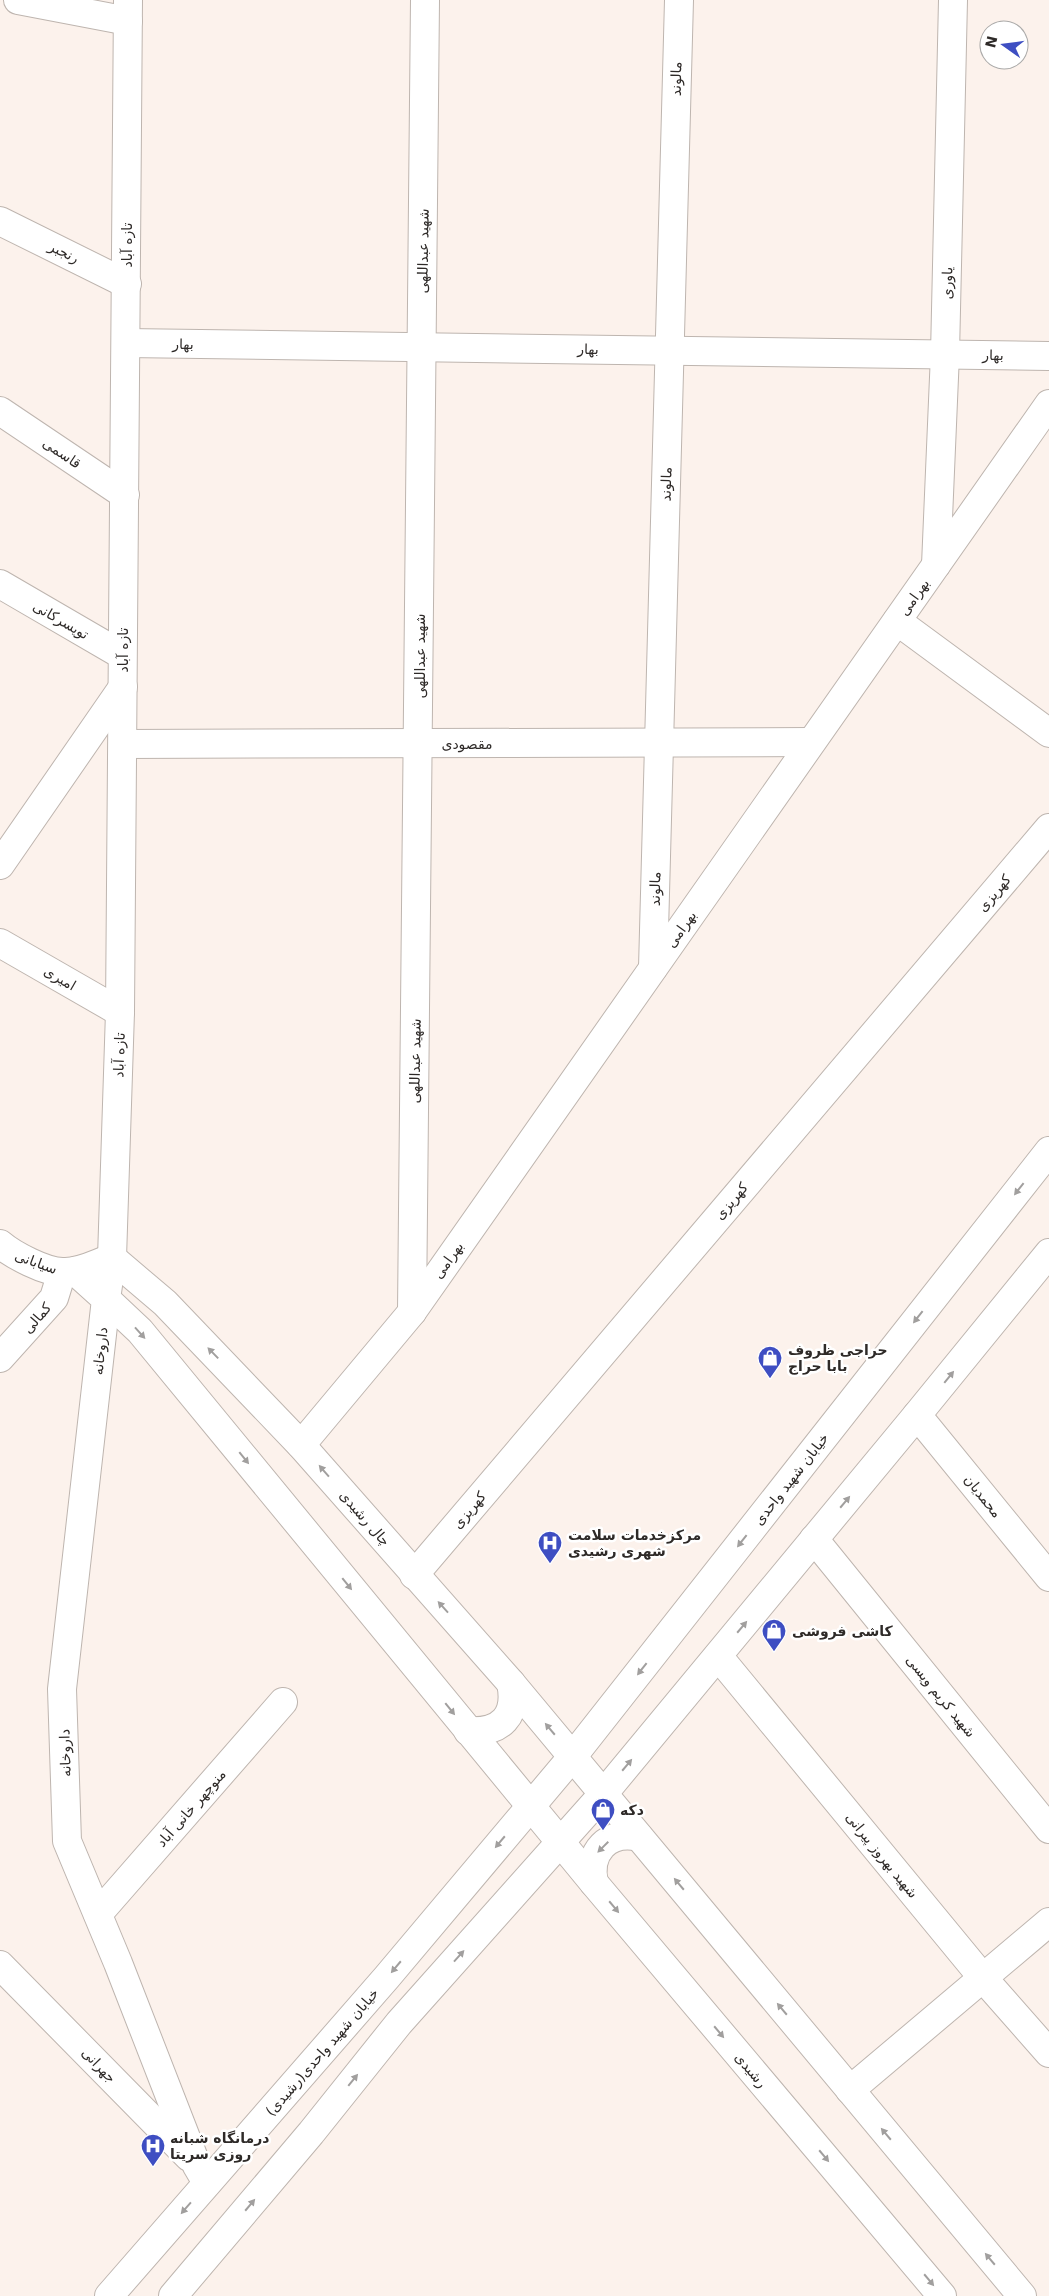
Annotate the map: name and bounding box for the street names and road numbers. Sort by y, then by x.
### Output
street label: مالوند [668,62,685,96]
street label: شهید عبداللهی [414,208,433,294]
street label: تازه آباد [119,222,136,268]
street label: رنجبر [45,237,82,267]
street label: یاوری [939,266,956,299]
street label: بهار [171,336,194,353]
street label: بهار [576,341,599,358]
street label: بهار [981,347,1004,364]
street label: قاسمی [40,434,84,472]
street label: مالوند [657,466,676,502]
street label: بهرامی [896,576,933,619]
street label: تویسرکانی [30,598,92,643]
street label: شهید عبداللهی [412,613,429,699]
street label: تازه آباد [115,627,132,673]
street label: مقصودی [441,736,493,753]
street label: کهریزی [974,871,1015,915]
street label: مالوند [647,872,664,906]
street label: بهرامی [663,908,700,951]
street label: امیری [41,962,79,994]
street label: شهید عبداللهی [406,1018,425,1104]
street label: تازه آباد [110,1032,129,1078]
street label: کهریزی [711,1179,752,1223]
street label: بهرامی [430,1239,467,1282]
street label: سیابانی [13,1247,59,1277]
street label: کمالی [19,1299,55,1336]
street label: داروخانه [90,1326,111,1376]
street label: خیابان شهید واحدی [750,1430,833,1529]
street label: محمدیان [961,1471,1005,1521]
street label: چال رشیدی [336,1487,394,1550]
street label: کهریزی [449,1488,490,1532]
street label: شهید کریم ویسی [902,1652,979,1741]
street label: داروخانه [56,1729,75,1777]
street label: منوچهر خانی آباد [153,1766,230,1851]
street label: شهید بهروز پیرانی [842,1809,921,1902]
street label: خیابان شهید واحدی(رشیدی) [262,1985,383,2120]
street label: جهرانی [78,2044,119,2086]
street label: رشیدی [731,2049,770,2092]

